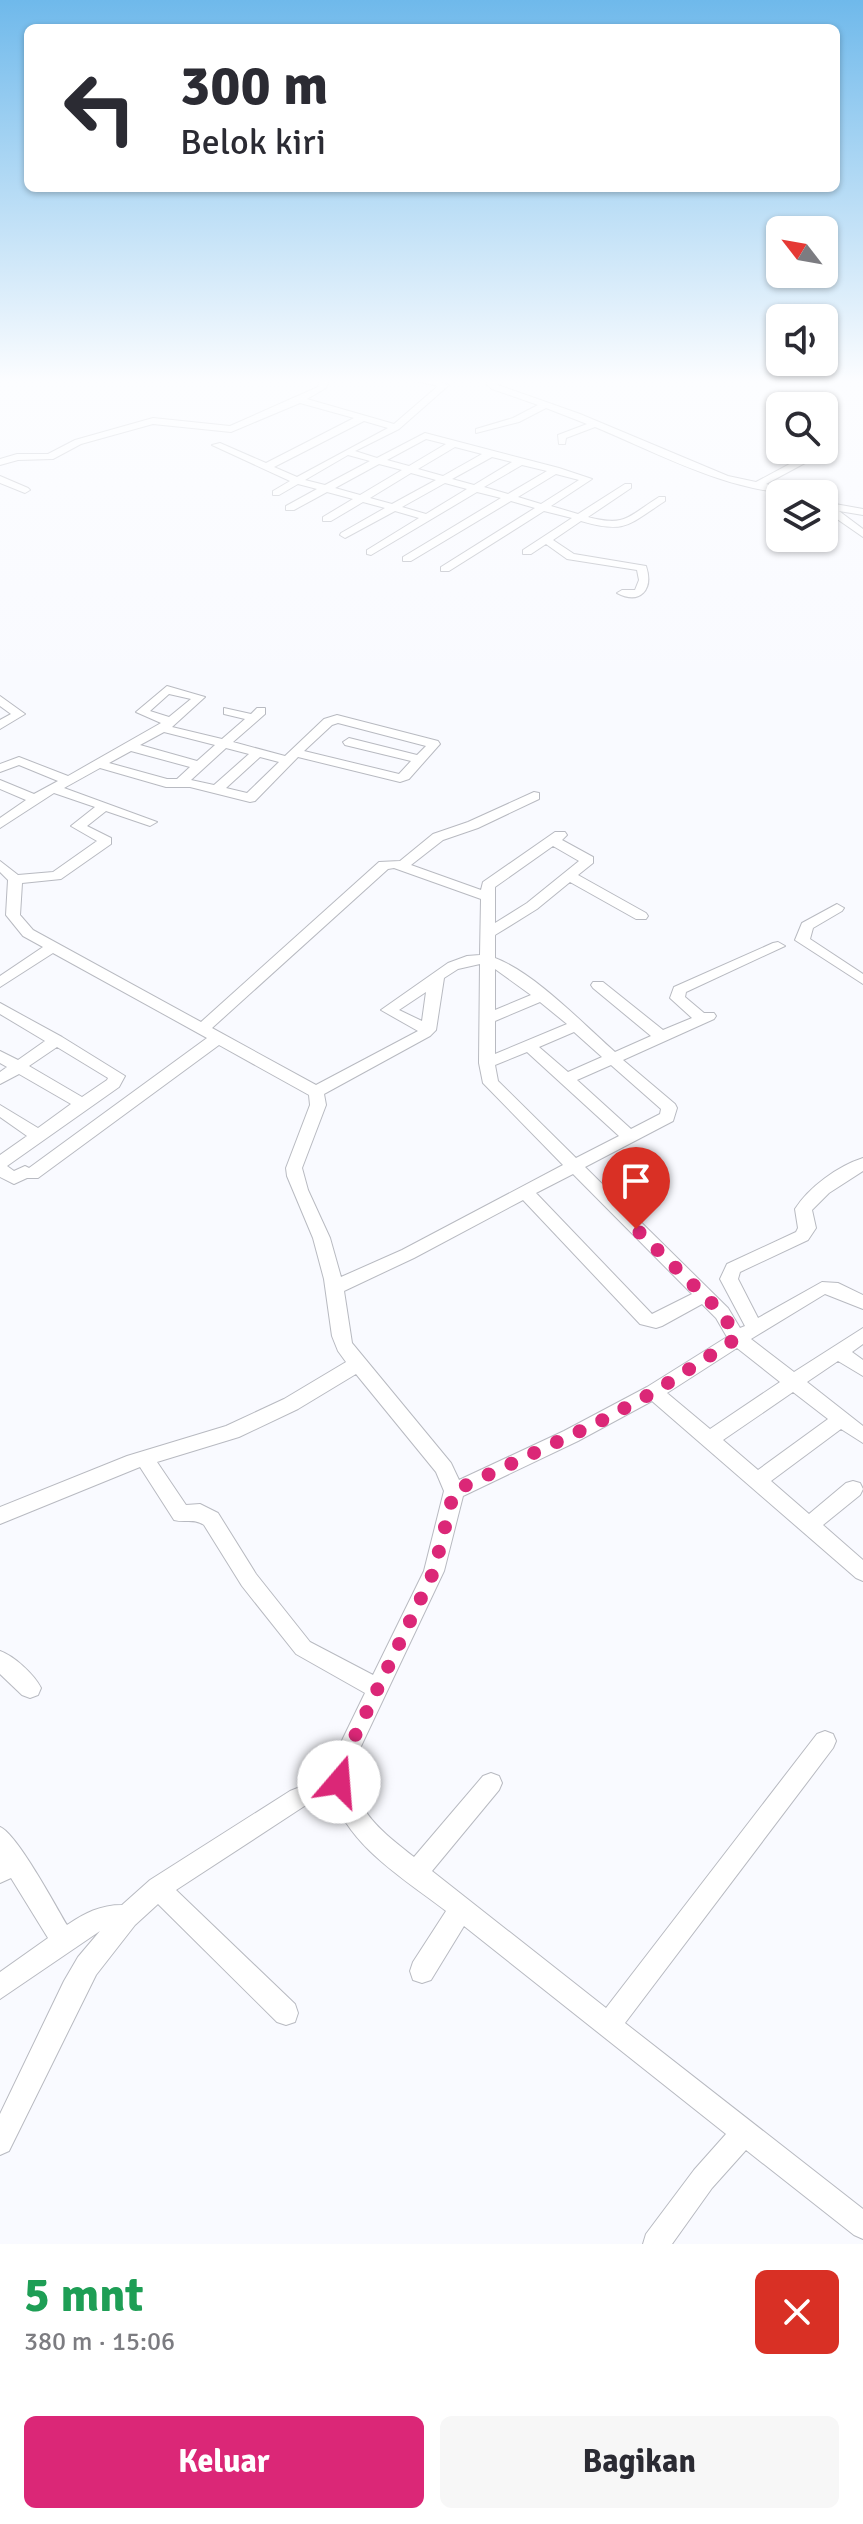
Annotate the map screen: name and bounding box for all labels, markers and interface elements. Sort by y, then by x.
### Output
text: 300 m [180,51,328,120]
icon: left [48,56,152,160]
text: Belok kiri [180,120,326,165]
north arrow [766,216,838,288]
map controls [766,216,838,552]
button: sound [766,304,838,376]
button: search [766,392,838,464]
button: layers [766,480,838,552]
pin [602,1147,670,1229]
icon: arrive [614,1159,658,1203]
position arrow [297,1740,381,1824]
text: 5 mnt [24,2266,144,2325]
button: close [755,2270,839,2354]
text: 380 m · 15:06 [24,2326,175,2358]
button: Keluar [24,2416,424,2508]
button: Bagikan [440,2416,839,2508]

